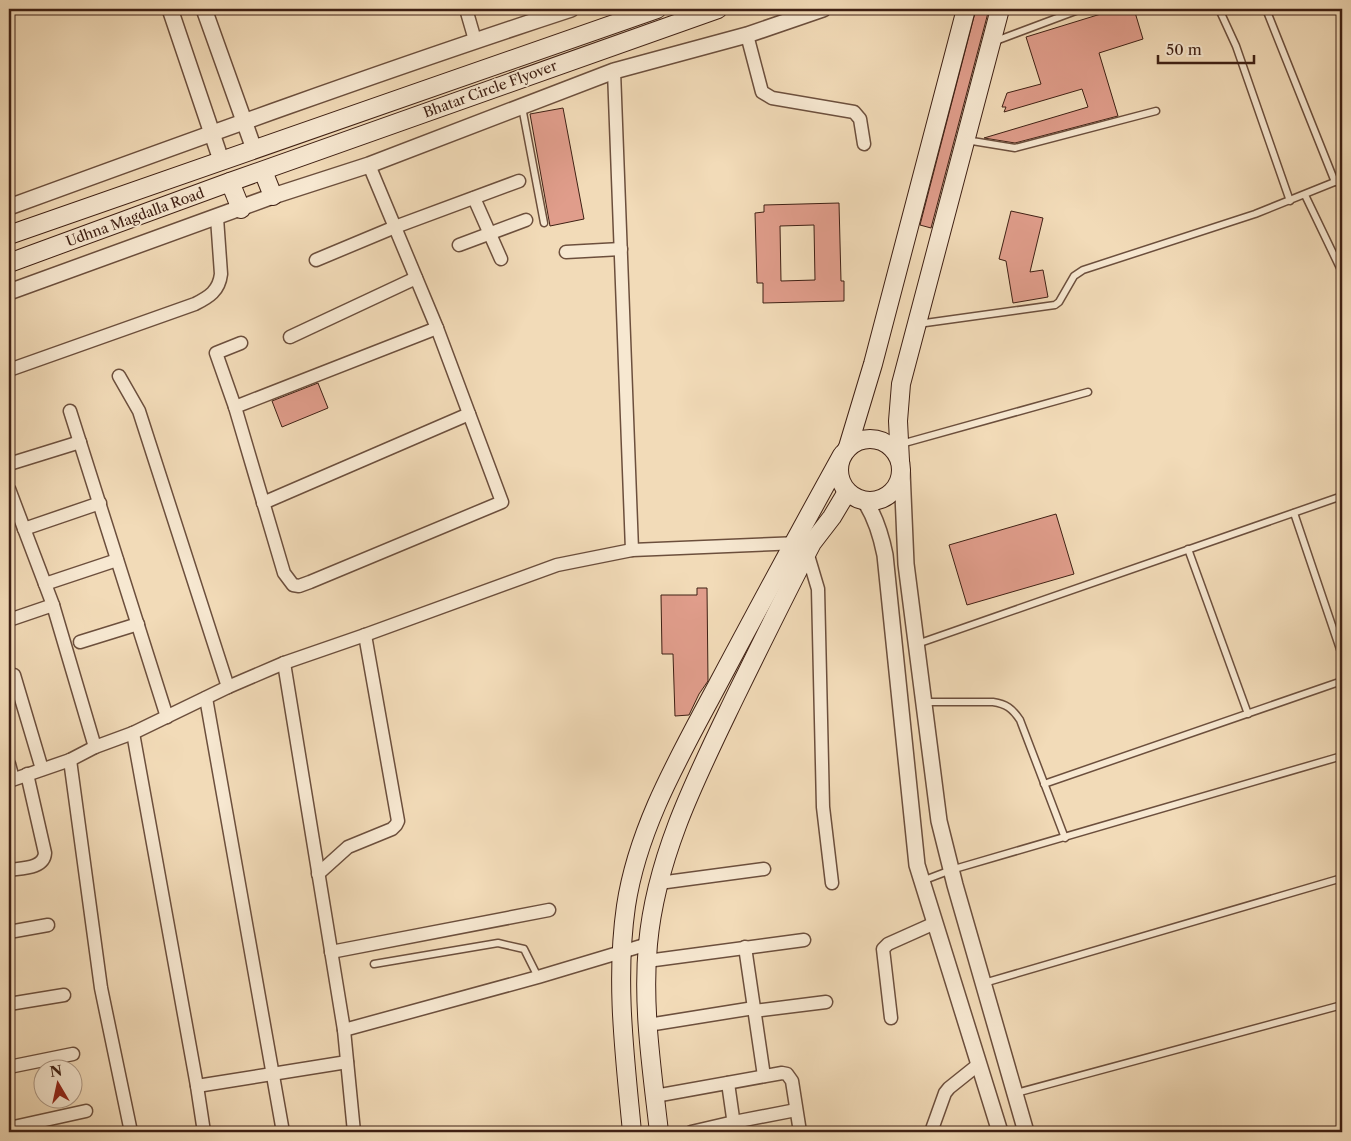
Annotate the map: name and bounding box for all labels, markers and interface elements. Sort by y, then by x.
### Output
scale bar [1158,32,1255,64]
text: 50 m [1166,40,1202,59]
street label: Bhatar Circle Flyover [421,56,559,122]
street label: Udhna Magdalla Road [63,183,207,250]
north arrow [32,1058,82,1108]
text: N [49,1061,63,1081]

